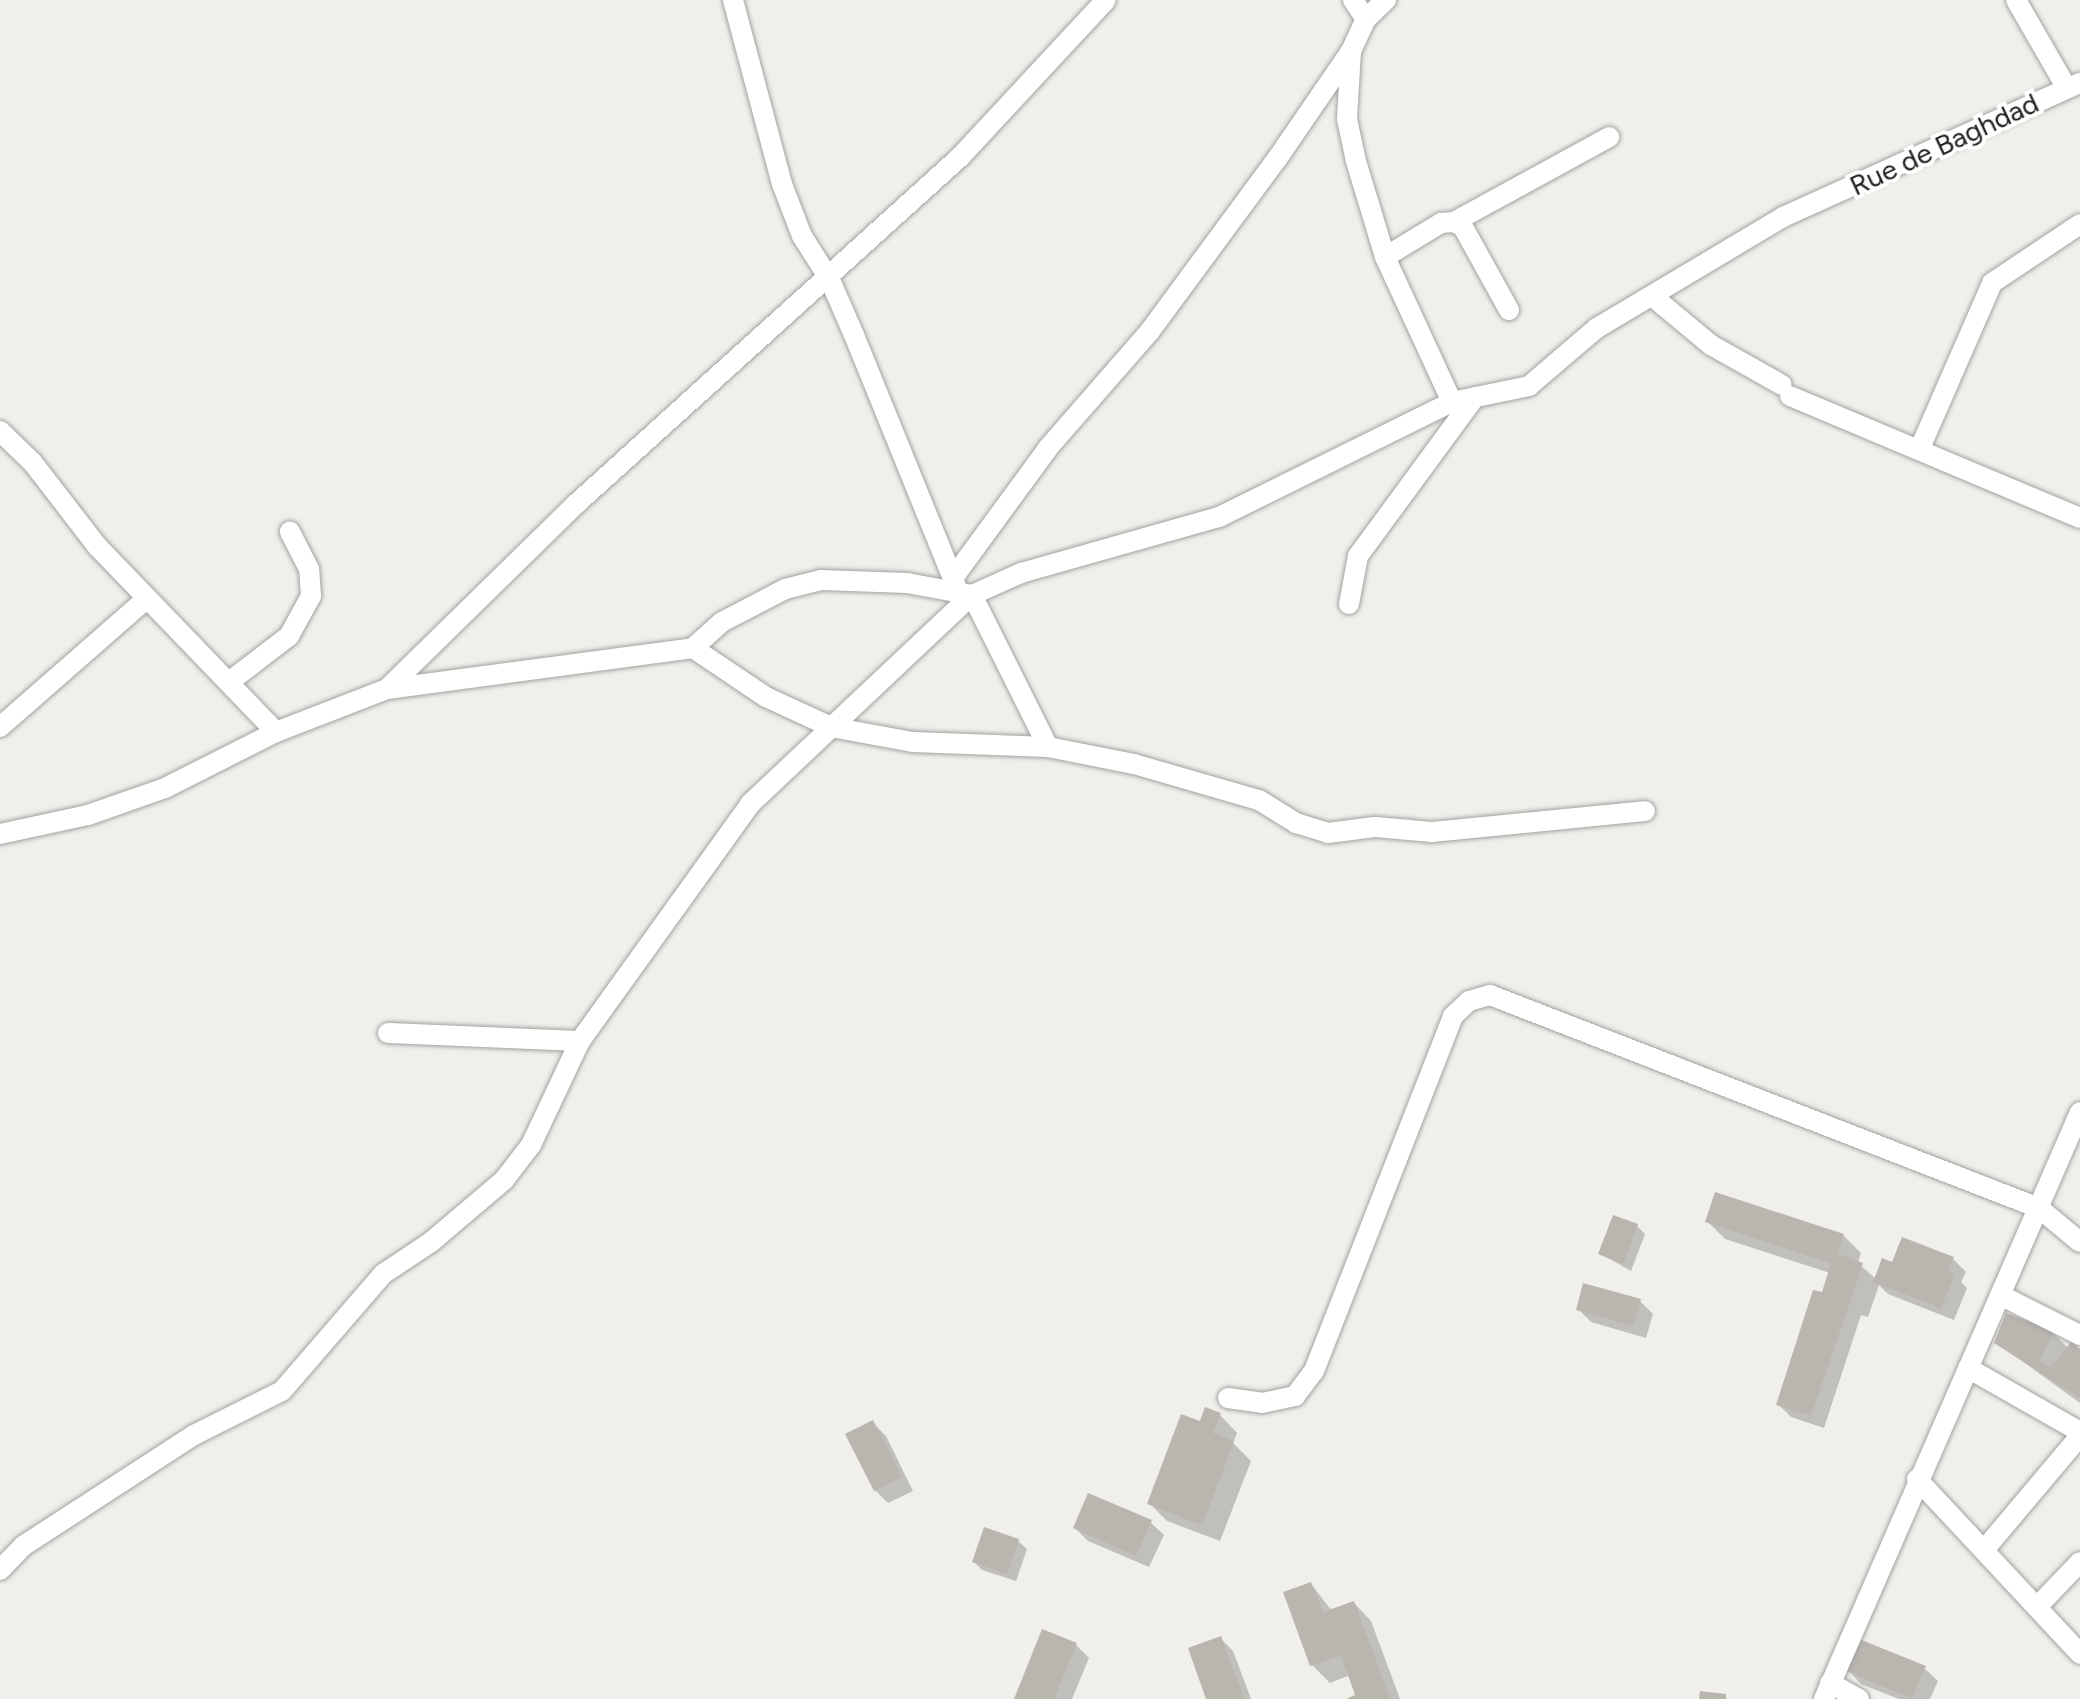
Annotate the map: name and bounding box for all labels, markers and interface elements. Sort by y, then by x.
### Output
street label: Rue de Baghdad [1844,86,2044,202]

